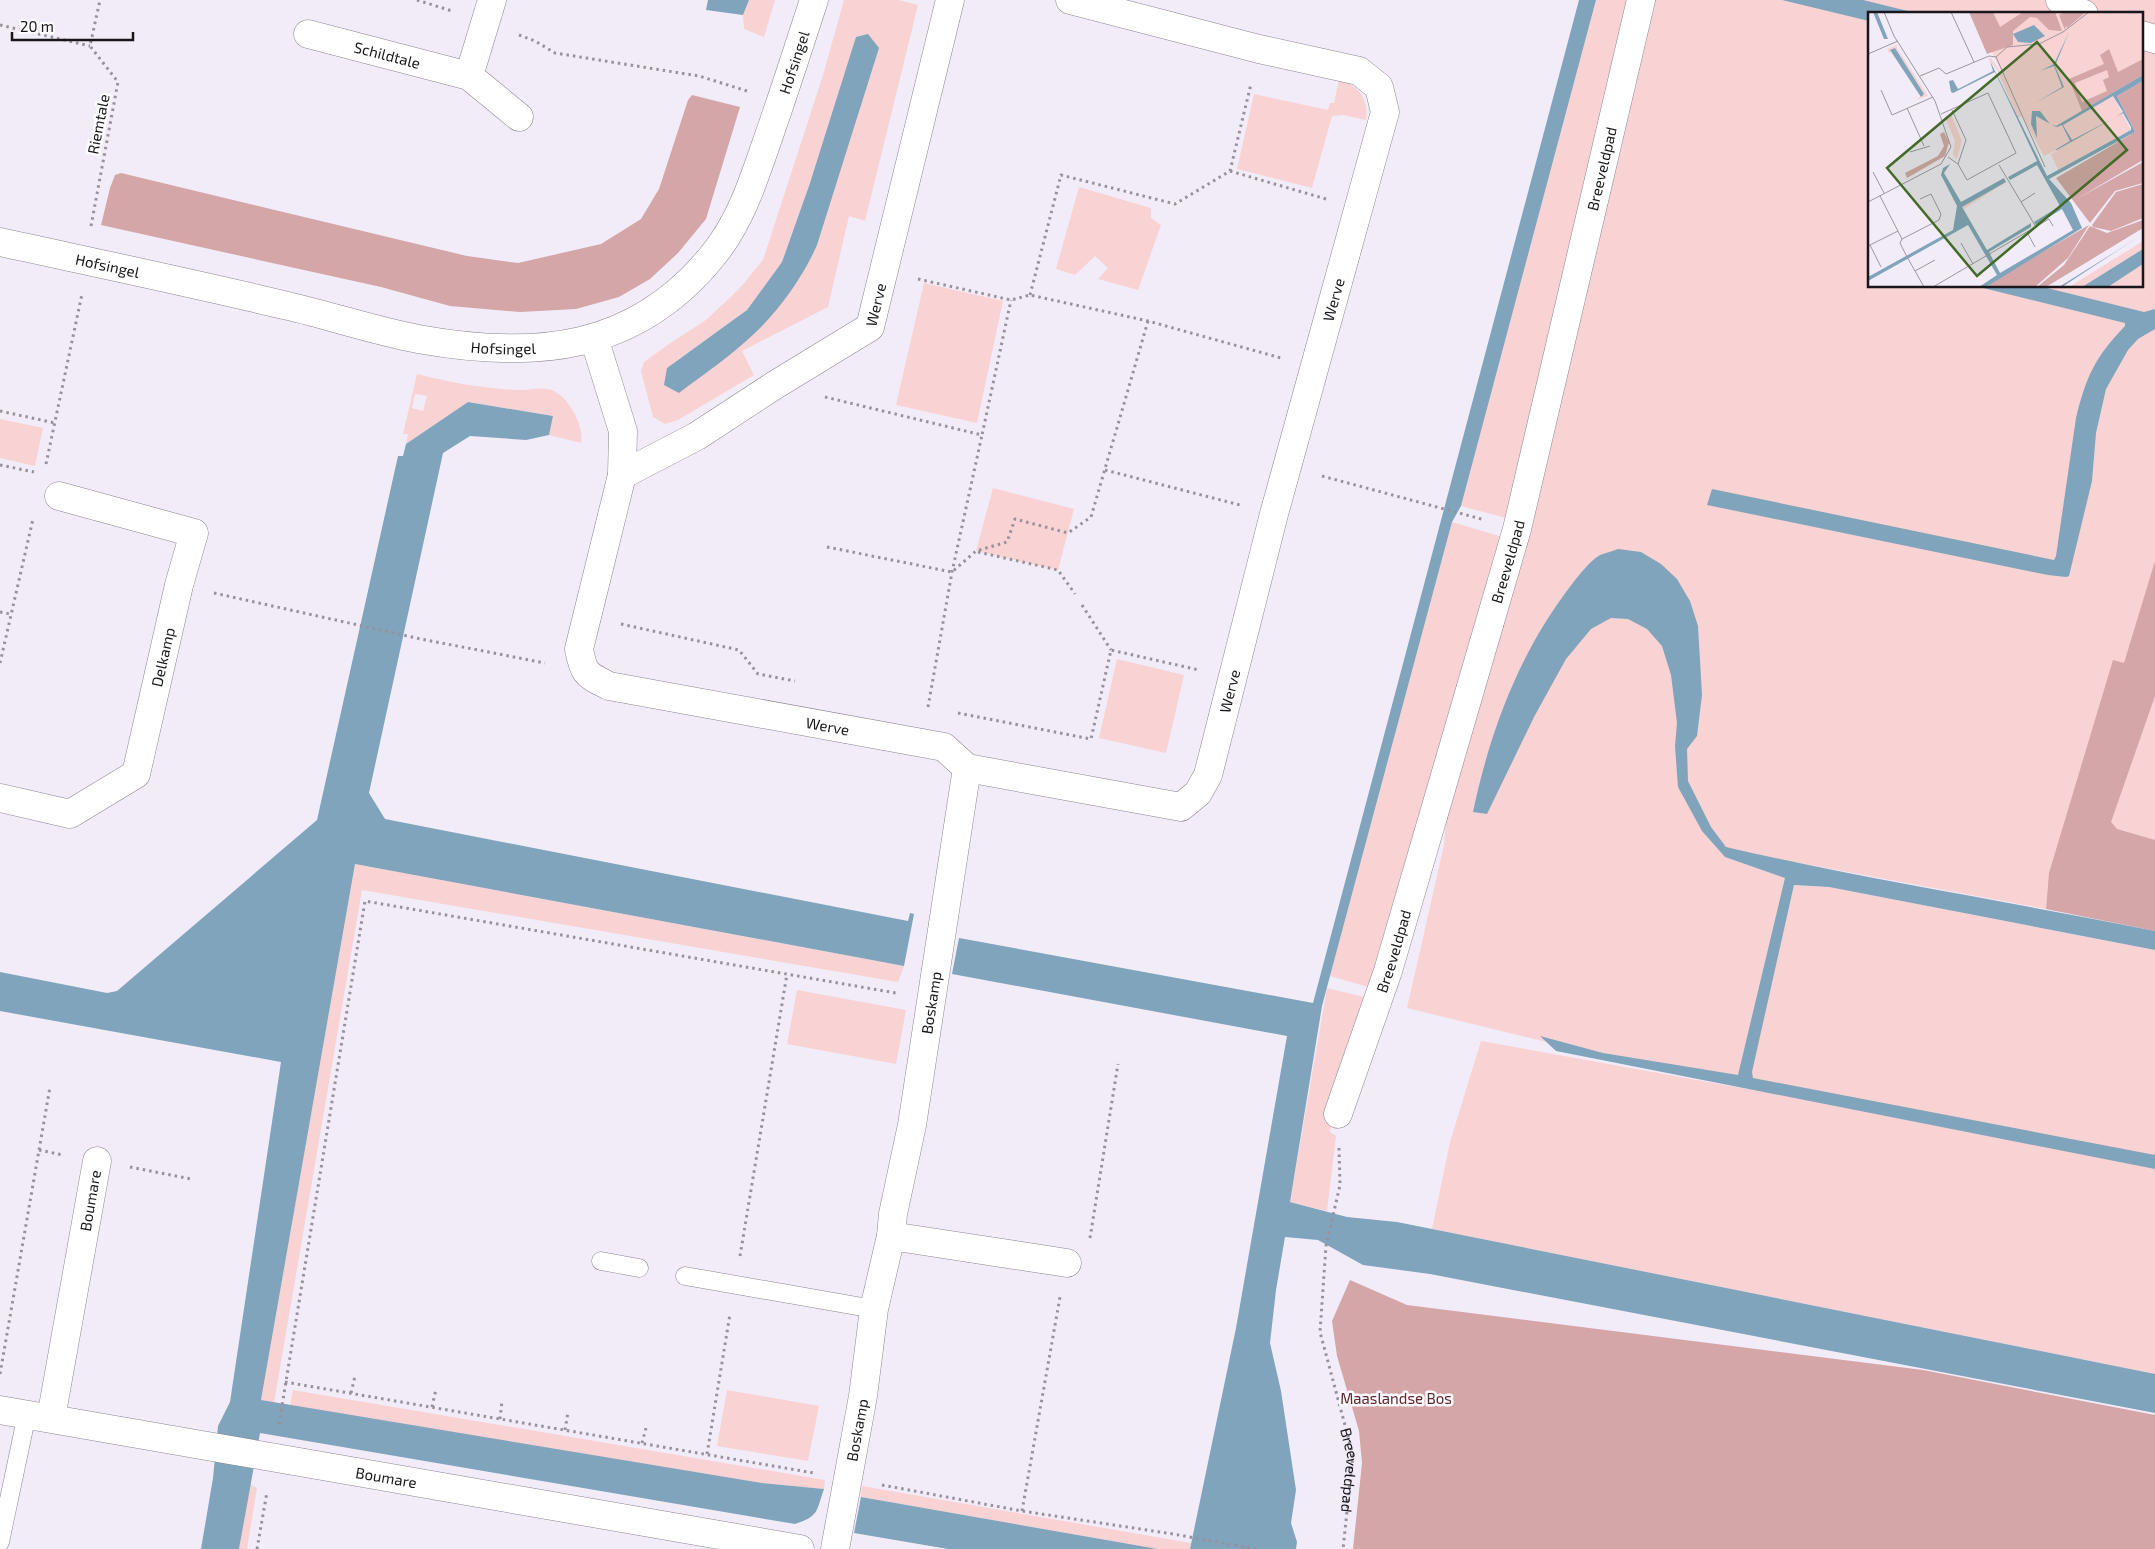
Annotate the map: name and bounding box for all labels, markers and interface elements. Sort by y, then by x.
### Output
scale bar [12,10,134,42]
inset map [1868,12,2142,288]
text: 20 m [20,17,54,35]
street label: Hofsingel [775,28,813,96]
street label: Schildtale [352,37,422,72]
street label: Riemtale [83,93,113,155]
street label: Breeveldpad [1583,125,1620,213]
street label: Hofsingel [74,250,142,281]
street label: Werve [1319,276,1348,323]
street label: Werve [861,281,889,328]
street label: Hofsingel [470,337,537,357]
street label: Breeveldpad [1487,518,1528,605]
street label: Delkamp [147,626,178,688]
street label: Werve [1215,668,1243,715]
street label: Werve [805,713,851,739]
street label: Breeveldpad [1372,908,1414,995]
street label: Boskamp [917,970,945,1035]
street label: Boumare [76,1169,104,1232]
park label: Maaslandse Bos [1340,1389,1452,1407]
street label: Boskamp [842,1397,871,1463]
street label: Breeveldpad [1337,1426,1363,1513]
street label: Boumare [354,1463,418,1491]

